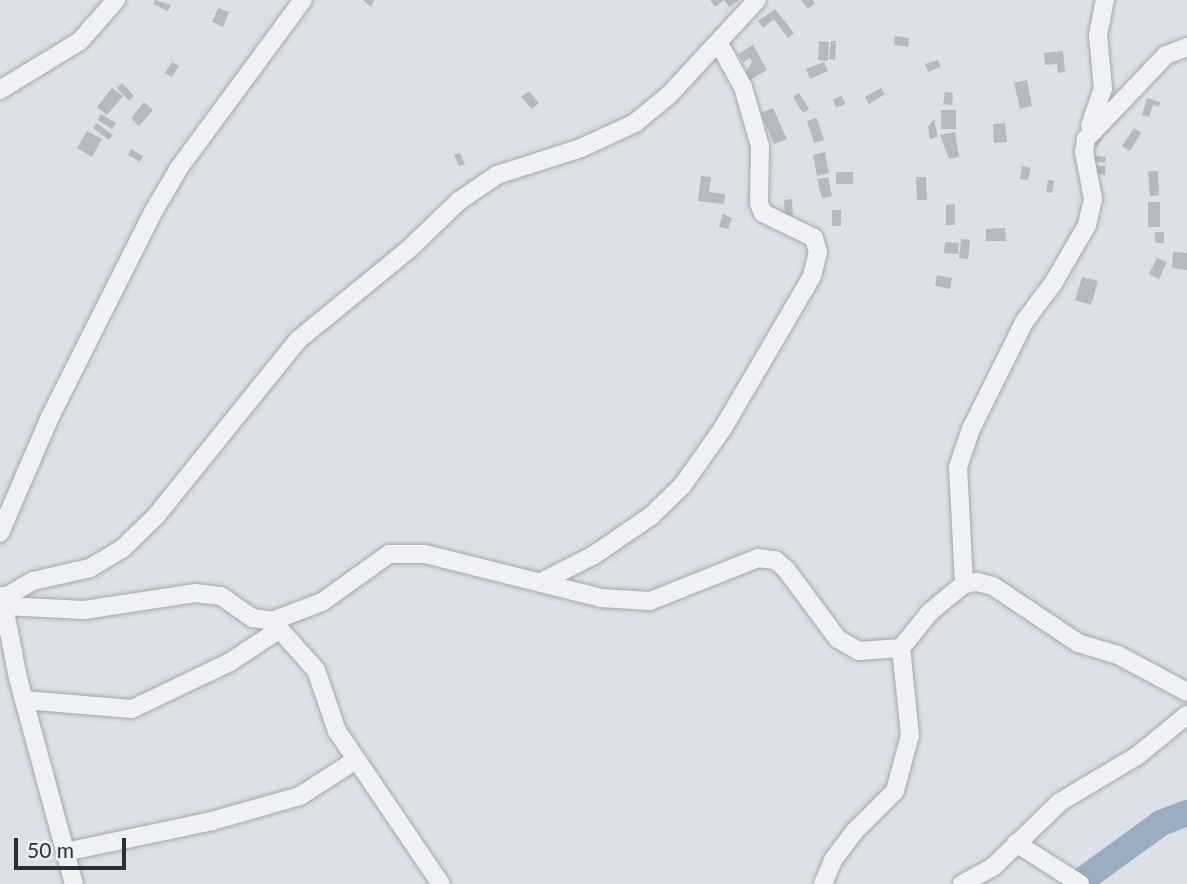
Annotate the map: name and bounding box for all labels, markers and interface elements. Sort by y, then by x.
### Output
scale bar [18,824,130,868]
text: 50 m [27,837,74,862]

